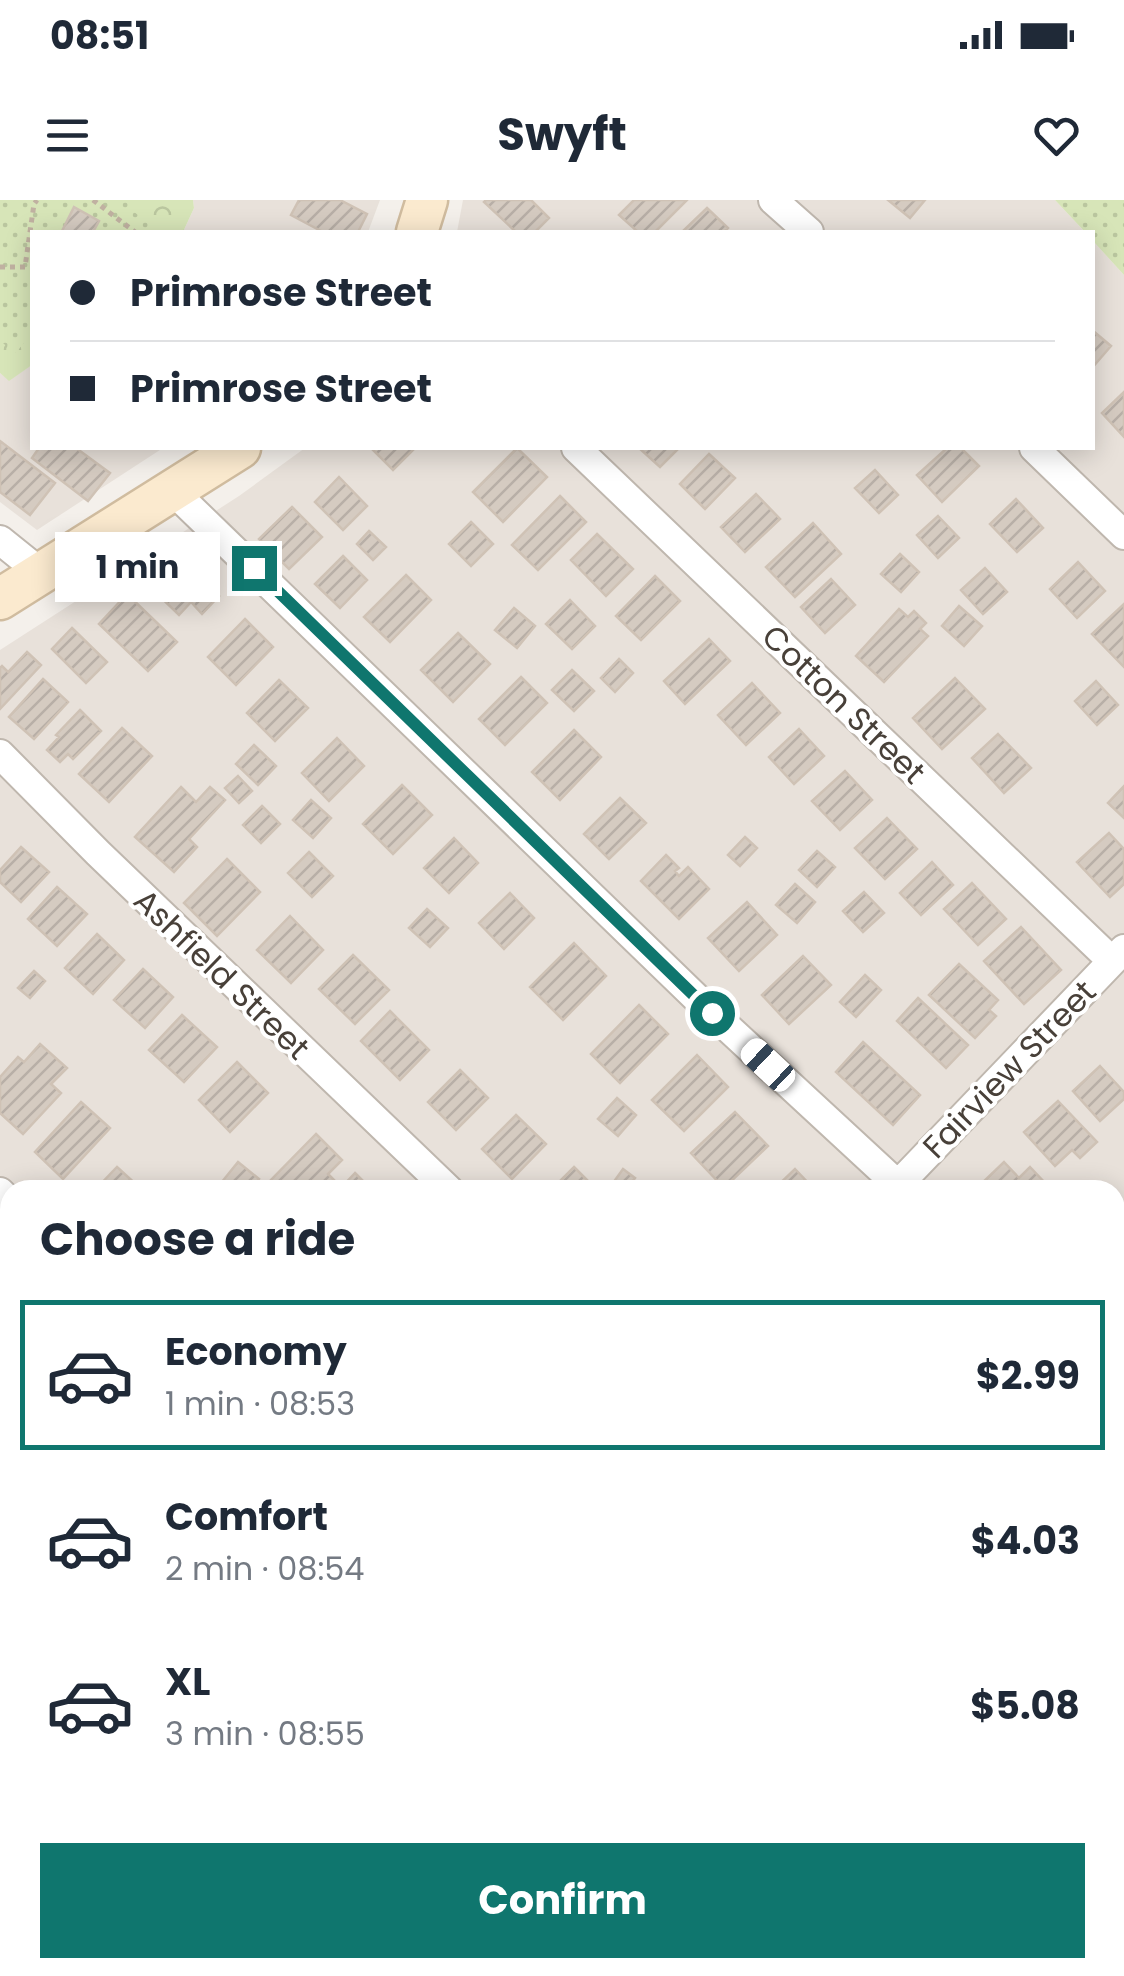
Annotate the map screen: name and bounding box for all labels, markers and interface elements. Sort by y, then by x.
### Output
text: 08:51 [50,9,149,62]
text: Swyft [497,103,627,166]
icon: menu [40,108,95,163]
icon: heart [1029,108,1084,163]
text: Primrose Street [130,266,432,319]
text: Primrose Street [130,362,432,415]
callout: 1 min [54,533,219,603]
text: 1 min [96,544,179,589]
route end [232,546,277,591]
street label: Cotton Street [752,614,936,794]
street label: Ashfield Street [124,878,320,1070]
street label: Fairview Street [912,970,1106,1168]
route start [690,991,735,1036]
car [736,1034,800,1096]
text: Choose a ride [40,1208,355,1271]
text: Economy [165,1325,347,1378]
icon: car [45,1330,135,1420]
text: $2.99 [976,1349,1080,1402]
text: 1 min · 08:53 [165,1381,355,1426]
text: Comfort [165,1490,328,1543]
icon: car [45,1495,135,1585]
text: $4.03 [971,1514,1080,1567]
text: 2 min · 08:54 [165,1546,364,1591]
text: XL [165,1655,210,1708]
icon: car [45,1660,135,1750]
text: $5.08 [970,1679,1080,1732]
text: 3 min · 08:55 [165,1711,365,1756]
button: Confirm [40,1843,1085,1958]

